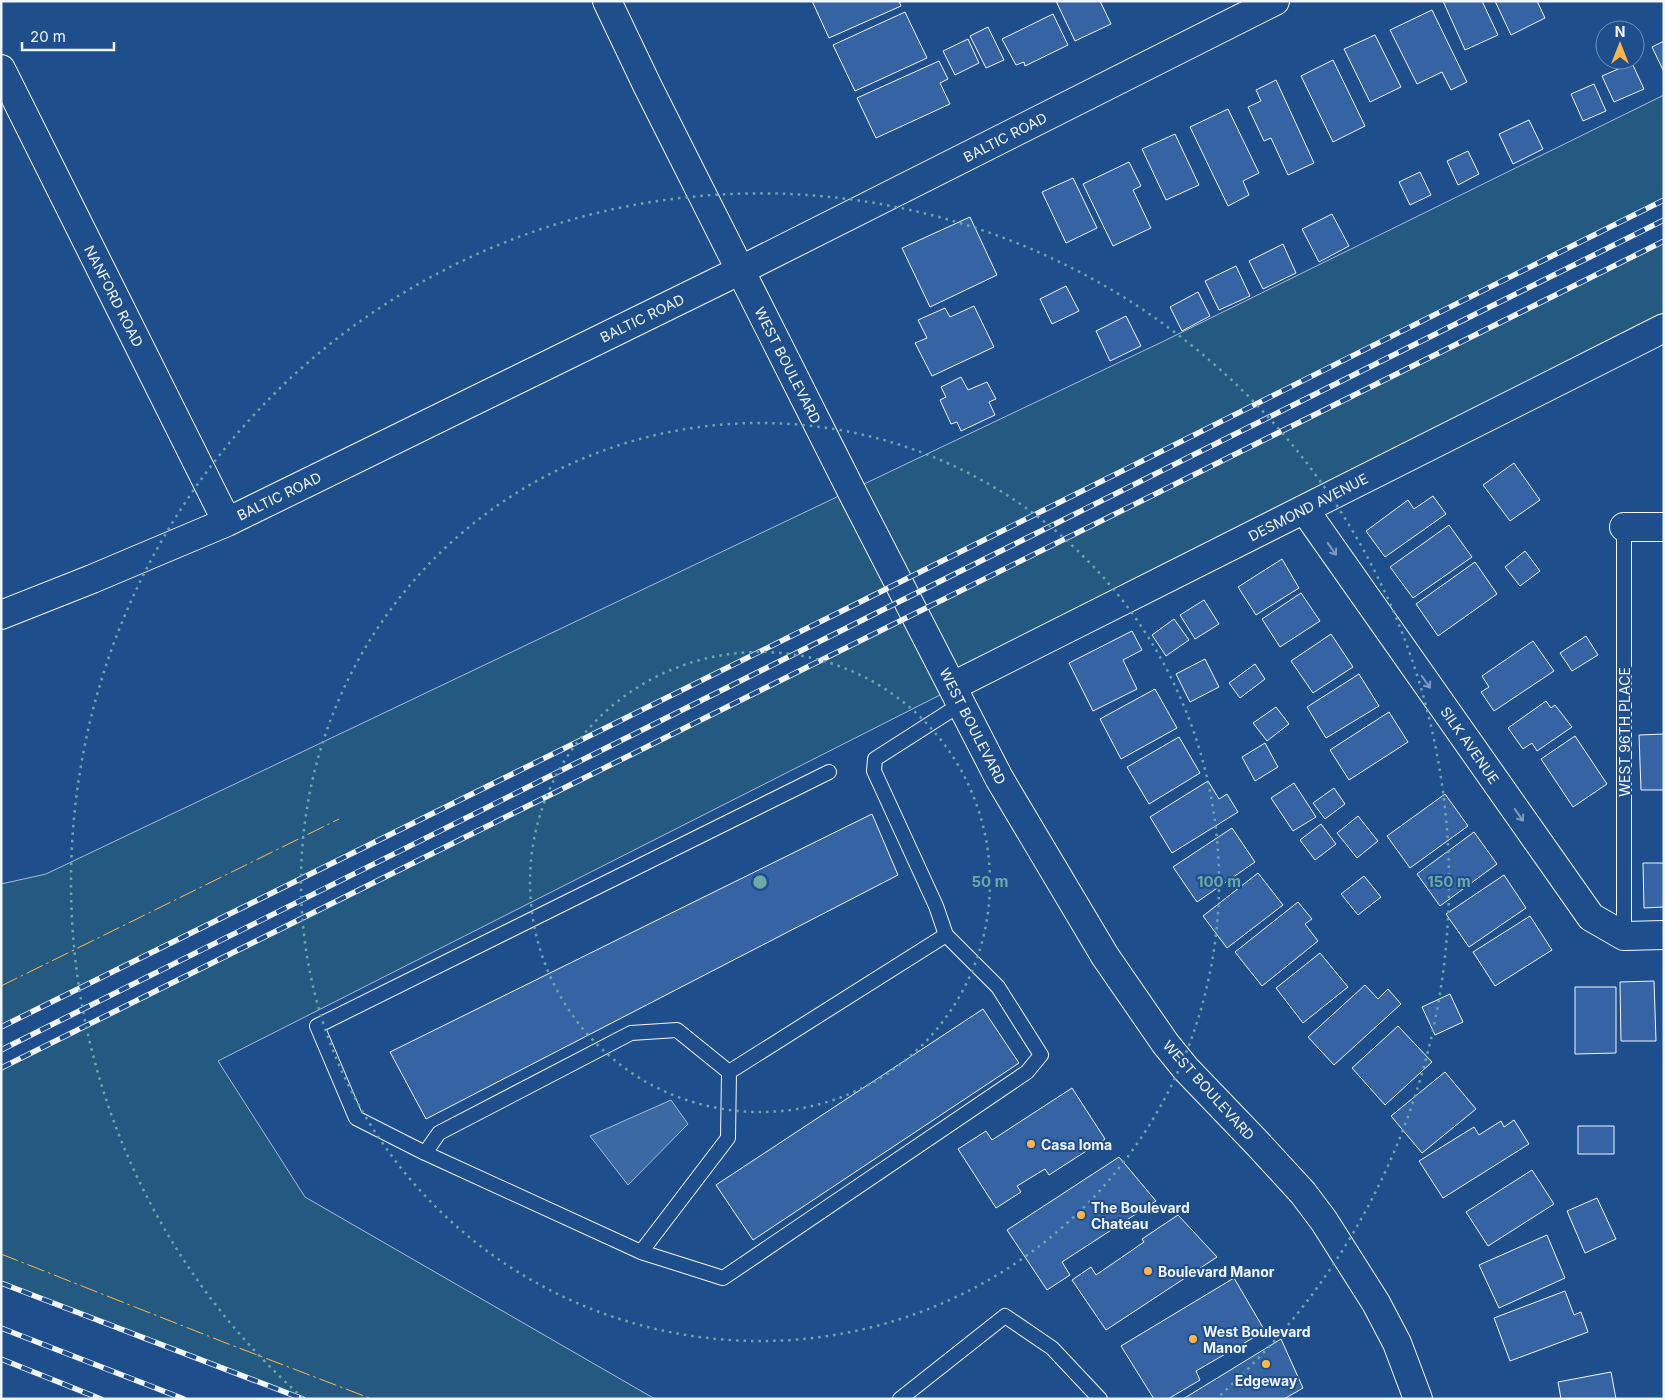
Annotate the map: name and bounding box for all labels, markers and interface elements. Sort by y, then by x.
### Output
scale bar [22,20,115,52]
north arrow [1595,20,1645,70]
text: N [1615,23,1625,40]
text: 20 m [30,27,66,46]
street label: BALTIC ROAD [960,109,1050,165]
street label: NANFORD ROAD [81,242,147,350]
street label: BALTIC ROAD [597,290,687,346]
street label: WEST BOULEVARD [751,304,825,426]
street label: BALTIC ROAD [234,468,324,524]
street label: DESMOND AVENUE [1246,470,1370,544]
one-way arrow [1327,542,1337,556]
street label: WEST BOULEVARD [936,665,1010,787]
street label: WEST 96TH PLACE [1616,667,1633,797]
one-way arrow [1421,675,1431,689]
street label: SILK AVENUE [1437,703,1503,787]
one-way arrow [1514,808,1524,822]
text: 50 m [972,872,1008,891]
text: 100 m [1197,872,1241,891]
text: 150 m [1427,872,1471,891]
centre of rings [751,873,769,891]
street label: WEST BOULEVARD [1160,1037,1258,1143]
place label: Casa Ioma [1041,1136,1112,1153]
marker: Casa Ioma [1025,1138,1037,1150]
place label: The Boulevard Chateau [1091,1199,1190,1232]
marker: The Boulevard Chateau [1075,1209,1087,1221]
place label: Boulevard Manor [1158,1263,1275,1280]
marker: Boulevard Manor [1142,1265,1154,1277]
place label: West Boulevard Manor [1203,1323,1310,1356]
marker: West Boulevard Manor [1187,1333,1199,1345]
marker: Edgeway [1260,1358,1272,1370]
place label: Edgeway [1235,1372,1298,1389]

